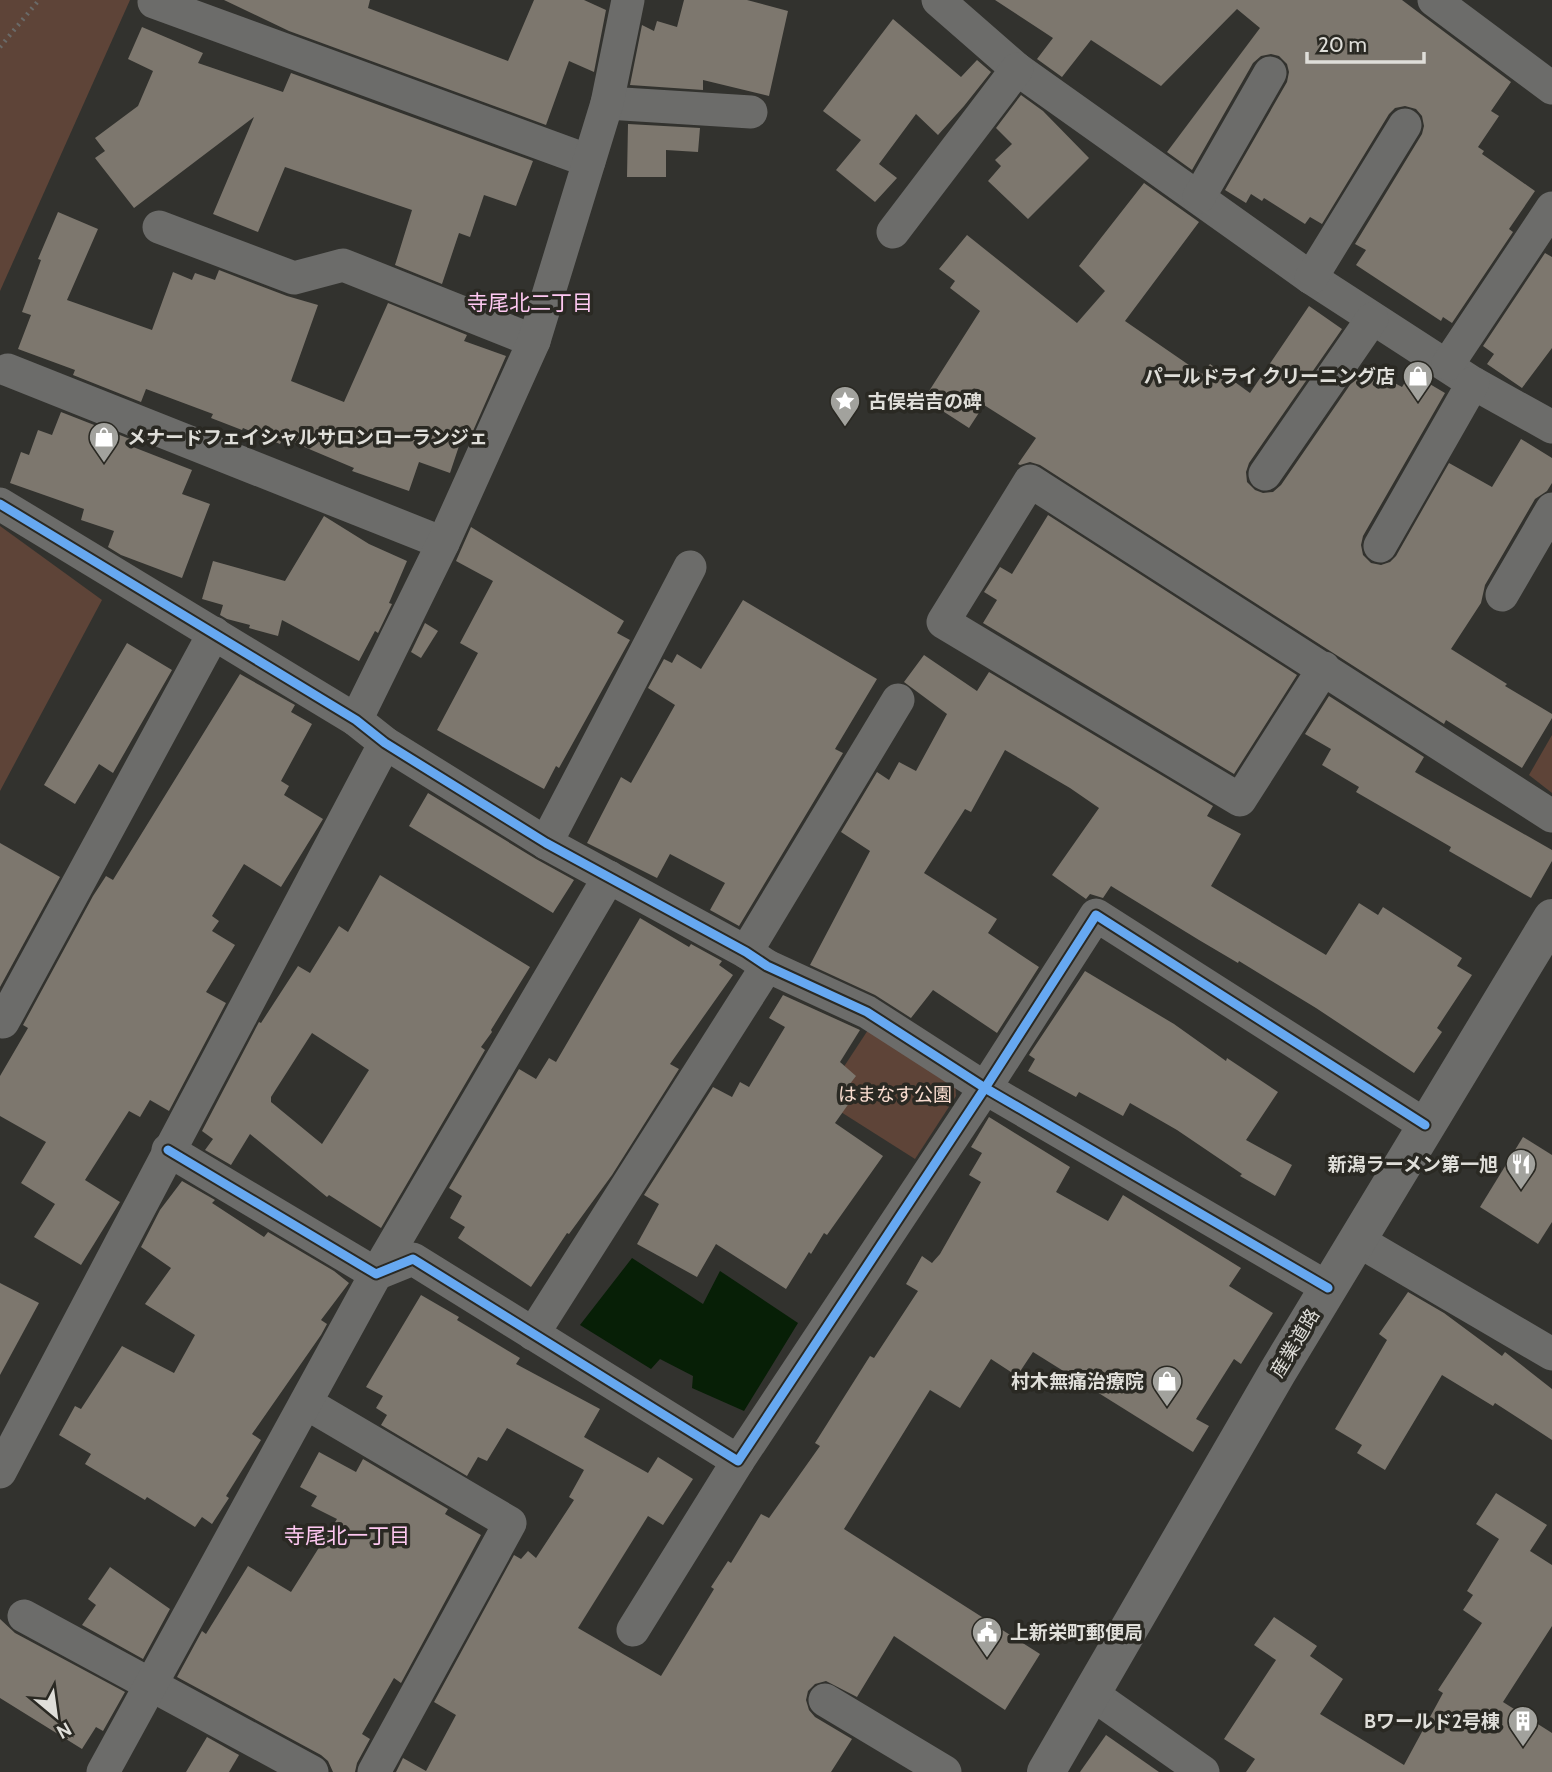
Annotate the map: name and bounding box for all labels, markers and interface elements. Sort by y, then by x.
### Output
scale bar [1307,21,1424,65]
text: 20 m [1318,32,1367,57]
district label: 寺尾北二丁目 [467,290,593,315]
shop icon: パールドライ クリーニング店 [1401,359,1435,403]
place label: パールドライ クリーニング店 [1144,365,1395,388]
place icon: 古俣岩吉の碑 [828,384,862,428]
place label: 古俣岩吉の碑 [868,390,982,413]
shop icon: メナードフェイシャルサロンローランジェ [87,420,121,464]
place label: メナードフェイシャルサロンローランジェ [127,426,488,449]
park label: はまなす公園 [838,1083,952,1106]
restaurant icon: 新潟ラーメン第一旭 [1504,1147,1538,1191]
place label: 新潟ラーメン第一旭 [1328,1153,1498,1176]
street label: 産業道路 [1266,1304,1324,1382]
shop icon: 村木無痛治療院 [1150,1364,1184,1408]
place label: 村木無痛治療院 [1011,1370,1144,1393]
district label: 寺尾北一丁目 [284,1523,410,1548]
public building icon: 上新栄町郵便局 [970,1615,1004,1659]
place label: 上新栄町郵便局 [1010,1621,1143,1644]
north arrow [21,1681,91,1751]
building icon: Bワールド2号棟 [1506,1704,1540,1748]
place label: Bワールド2号棟 [1364,1710,1500,1733]
text: N [53,1717,75,1744]

